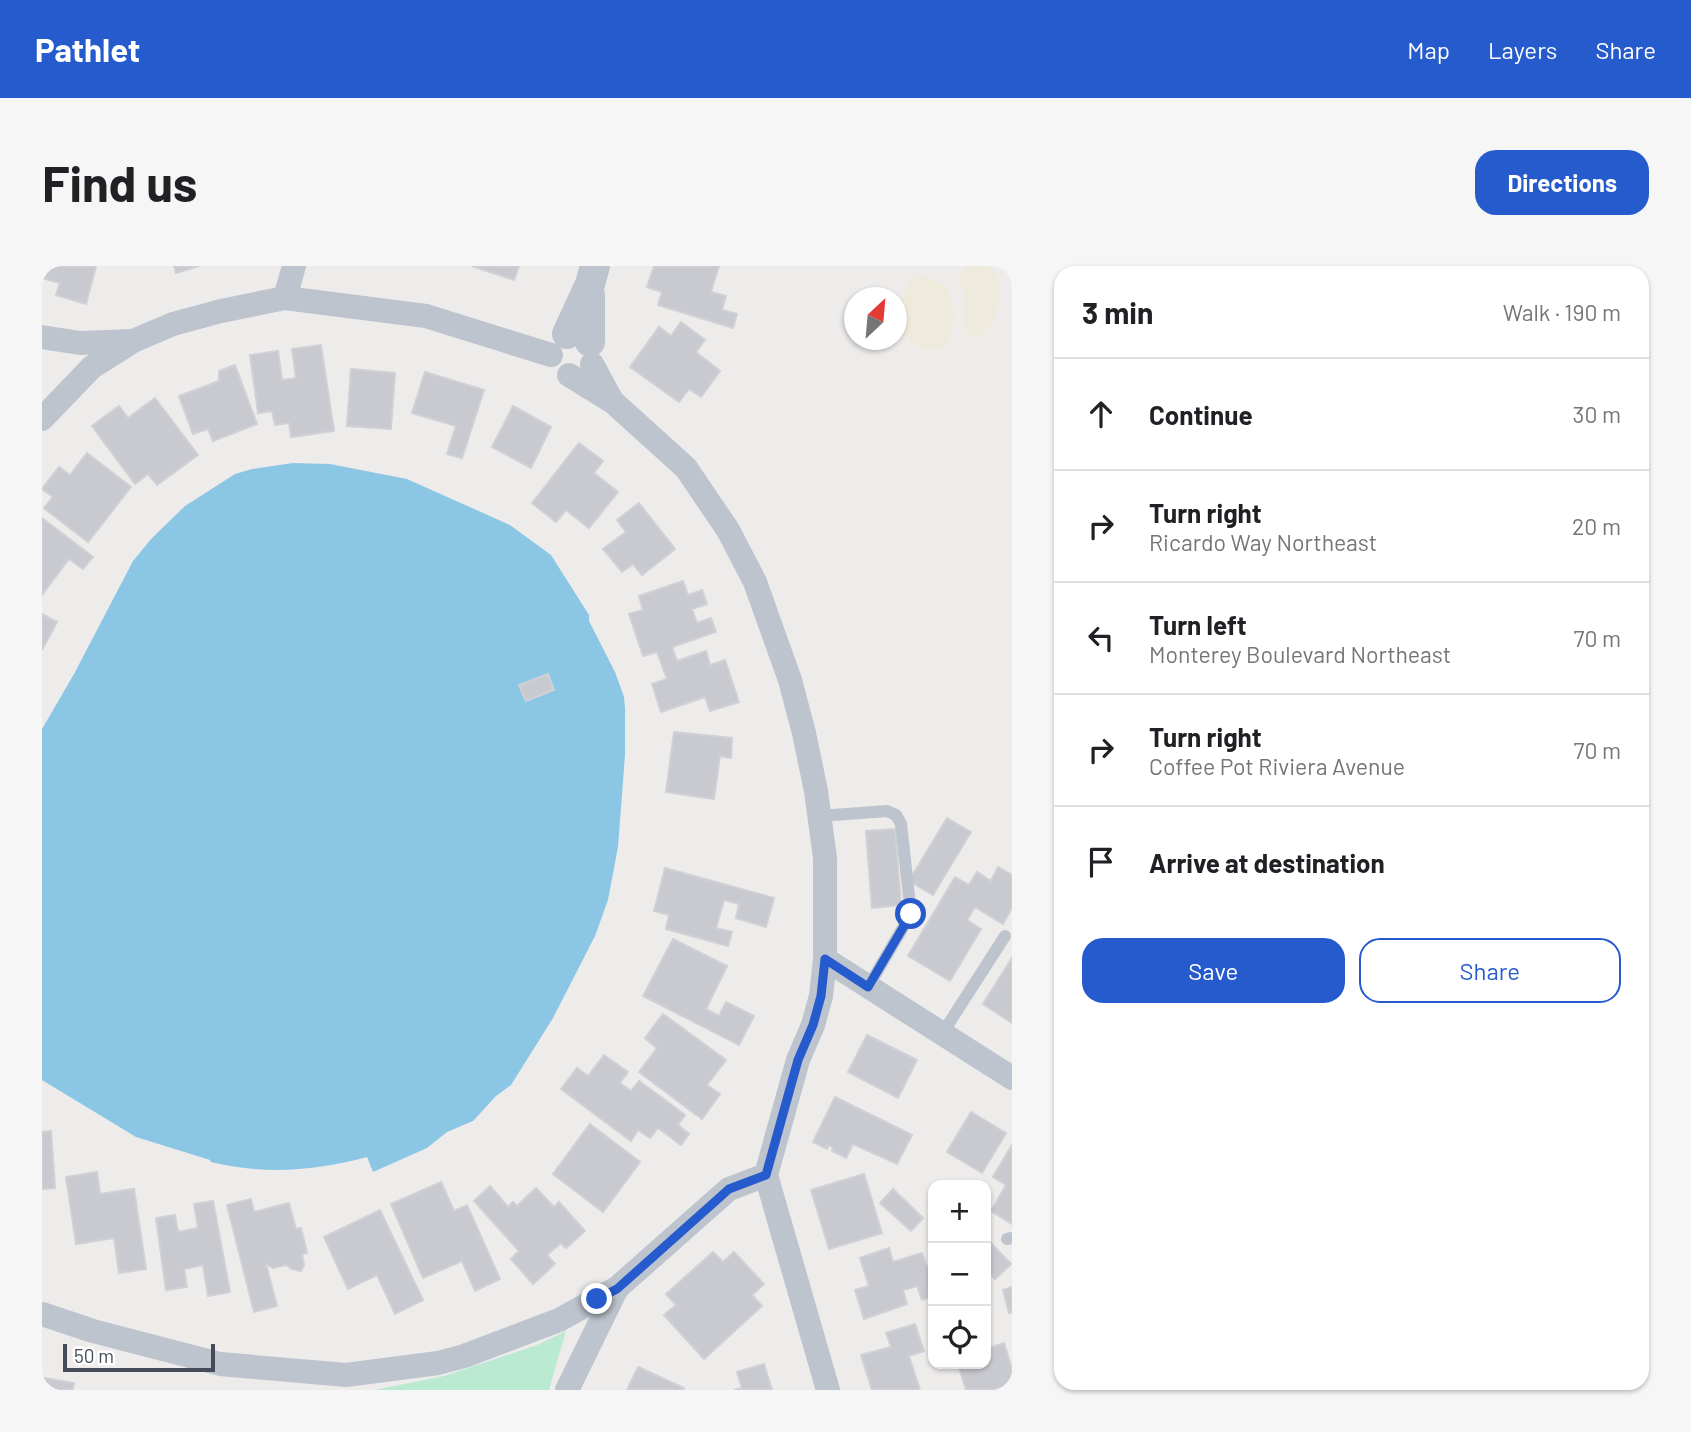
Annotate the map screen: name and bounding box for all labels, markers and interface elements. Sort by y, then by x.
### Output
text: Pathlet [35,29,140,69]
text: Map [1407,35,1450,64]
text: Layers [1488,35,1557,64]
text: Share [1595,35,1656,64]
button: Directions [1475,150,1649,215]
text: Find us [42,153,197,212]
north arrow [844,287,907,350]
text: 3 min [1082,294,1153,330]
text: Walk · 190 m [1503,298,1621,326]
icon: ahead [1082,395,1120,433]
text: Continue [1149,399,1253,430]
text: 30 m [1573,400,1621,428]
text: Turn right [1149,497,1262,528]
icon: right [1082,507,1120,545]
text: 20 m [1572,512,1621,540]
text: Ricardo Way Northeast [1149,528,1377,556]
text: Turn left [1149,609,1247,640]
icon: left [1082,619,1120,657]
text: 70 m [1574,624,1621,652]
text: Monterey Boulevard Northeast [1149,640,1451,668]
text: Turn right [1149,721,1262,752]
icon: right [1082,731,1120,769]
text: 70 m [1574,736,1621,764]
text: Coffee Pot Riviera Avenue [1149,752,1405,780]
icon: arrive [1082,843,1120,881]
text: Arrive at destination [1149,847,1385,878]
route start [895,898,926,929]
button: Save [1082,938,1345,1003]
button: Share [1359,938,1621,1003]
map controls [928,1180,991,1369]
button: + [928,1180,991,1243]
button: − [928,1243,991,1306]
route end [581,1283,612,1314]
button: locate [928,1306,991,1369]
scale bar [63,1341,215,1373]
text: 50 m [74,1344,114,1367]

